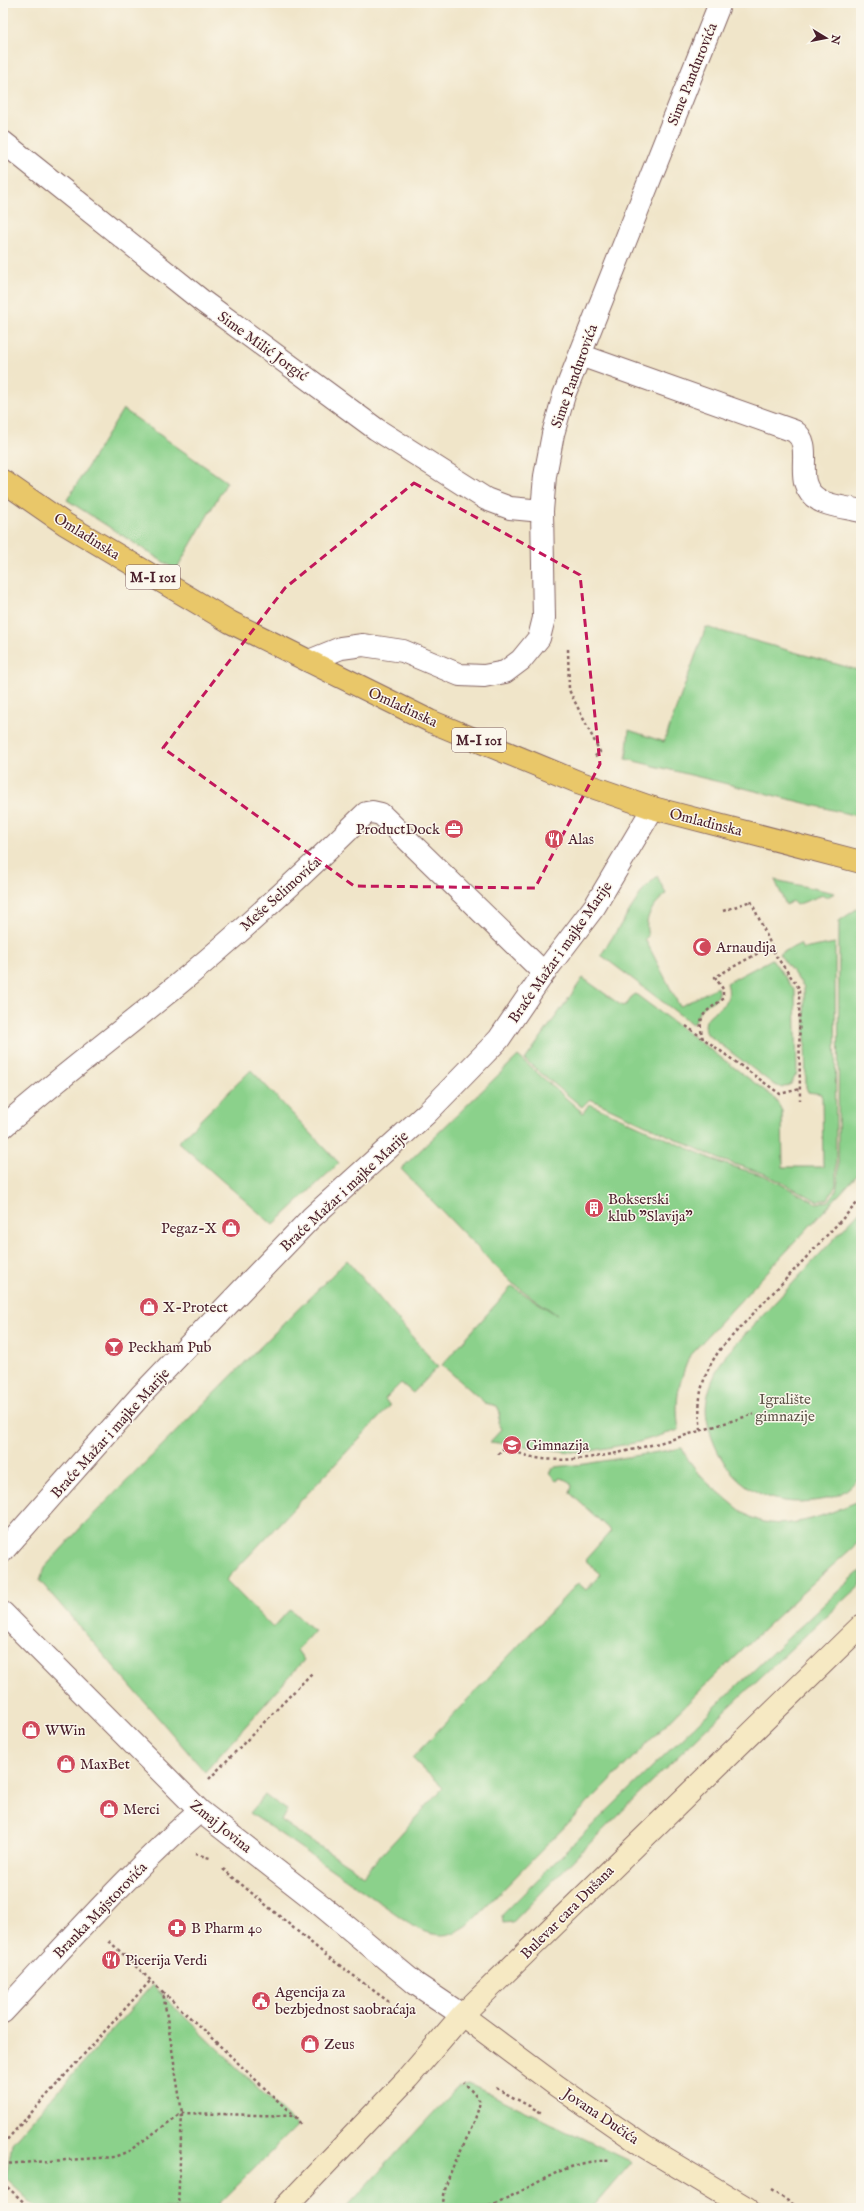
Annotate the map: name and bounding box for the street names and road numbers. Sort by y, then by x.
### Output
street label: Sime Pandurovića [663,20,722,128]
street label: Sime Milić Jorgić [214,307,312,386]
street label: Sime Pandurovića [547,321,602,431]
street label: Omladinska [50,509,124,564]
road number: M-I 101 [126,565,180,589]
street label: Omladinska [365,683,441,732]
road number: M-I 101 [452,728,506,752]
street label: Omladinska [667,804,745,841]
street label: Meše Selimovića [236,853,325,936]
street label: Braće Mažar i majke Marije [504,878,617,1027]
street label: Braće Mažar i majke Marije [276,1127,413,1256]
street label: Braće Mažar i majke Marije [47,1364,174,1502]
street label: Zmaj Jovina [186,1796,256,1857]
street label: Branka Majstorovića [49,1858,152,1963]
street label: Bulevar cara Dušana [517,1861,619,1963]
street label: Jovana Dučića [557,2083,643,2149]

